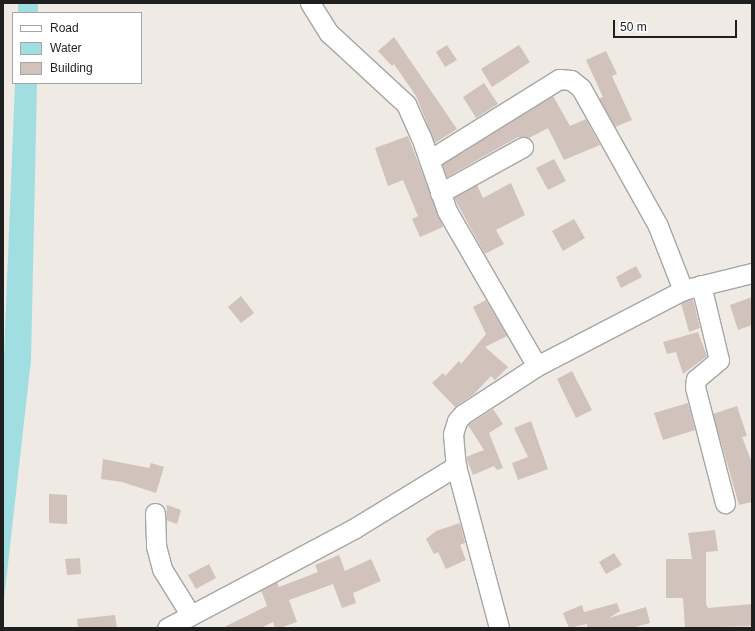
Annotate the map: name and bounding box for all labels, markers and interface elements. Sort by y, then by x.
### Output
legend [12,12,142,84]
scale bar [615,12,739,38]
text: 50 m [620,20,647,34]
text: Road [50,21,79,35]
text: Water [50,41,82,55]
text: Building [50,61,93,75]

